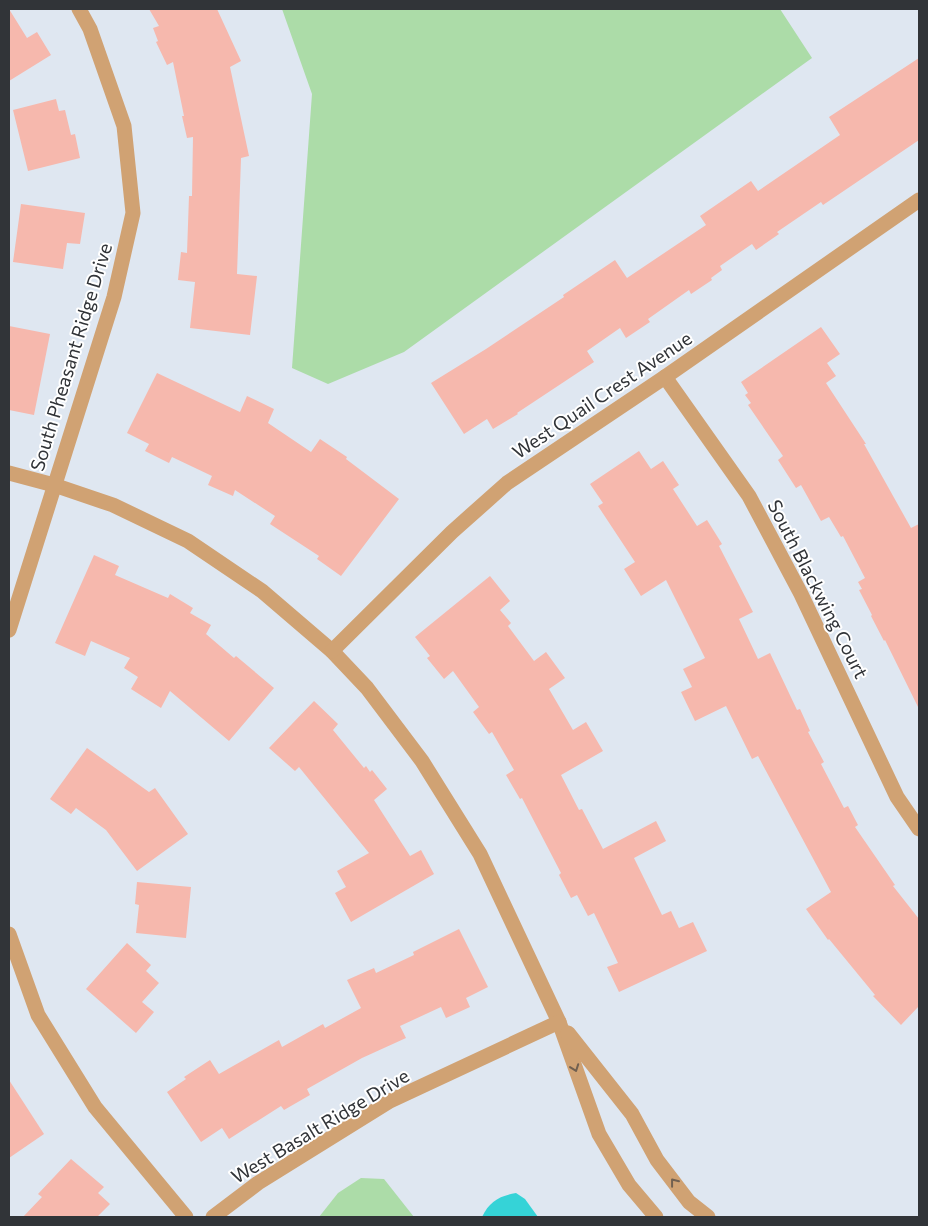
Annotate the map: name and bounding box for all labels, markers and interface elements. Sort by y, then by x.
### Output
street label: South Pheasant Ridge Drive [25,240,116,474]
street label: West Quail Crest Avenue [508,326,696,463]
street label: South Blackwing Court [763,496,874,682]
street label: West Basalt Ridge Drive [227,1063,413,1188]
one-way arrow [570,1063,580,1072]
one-way arrow [671,1179,680,1188]

